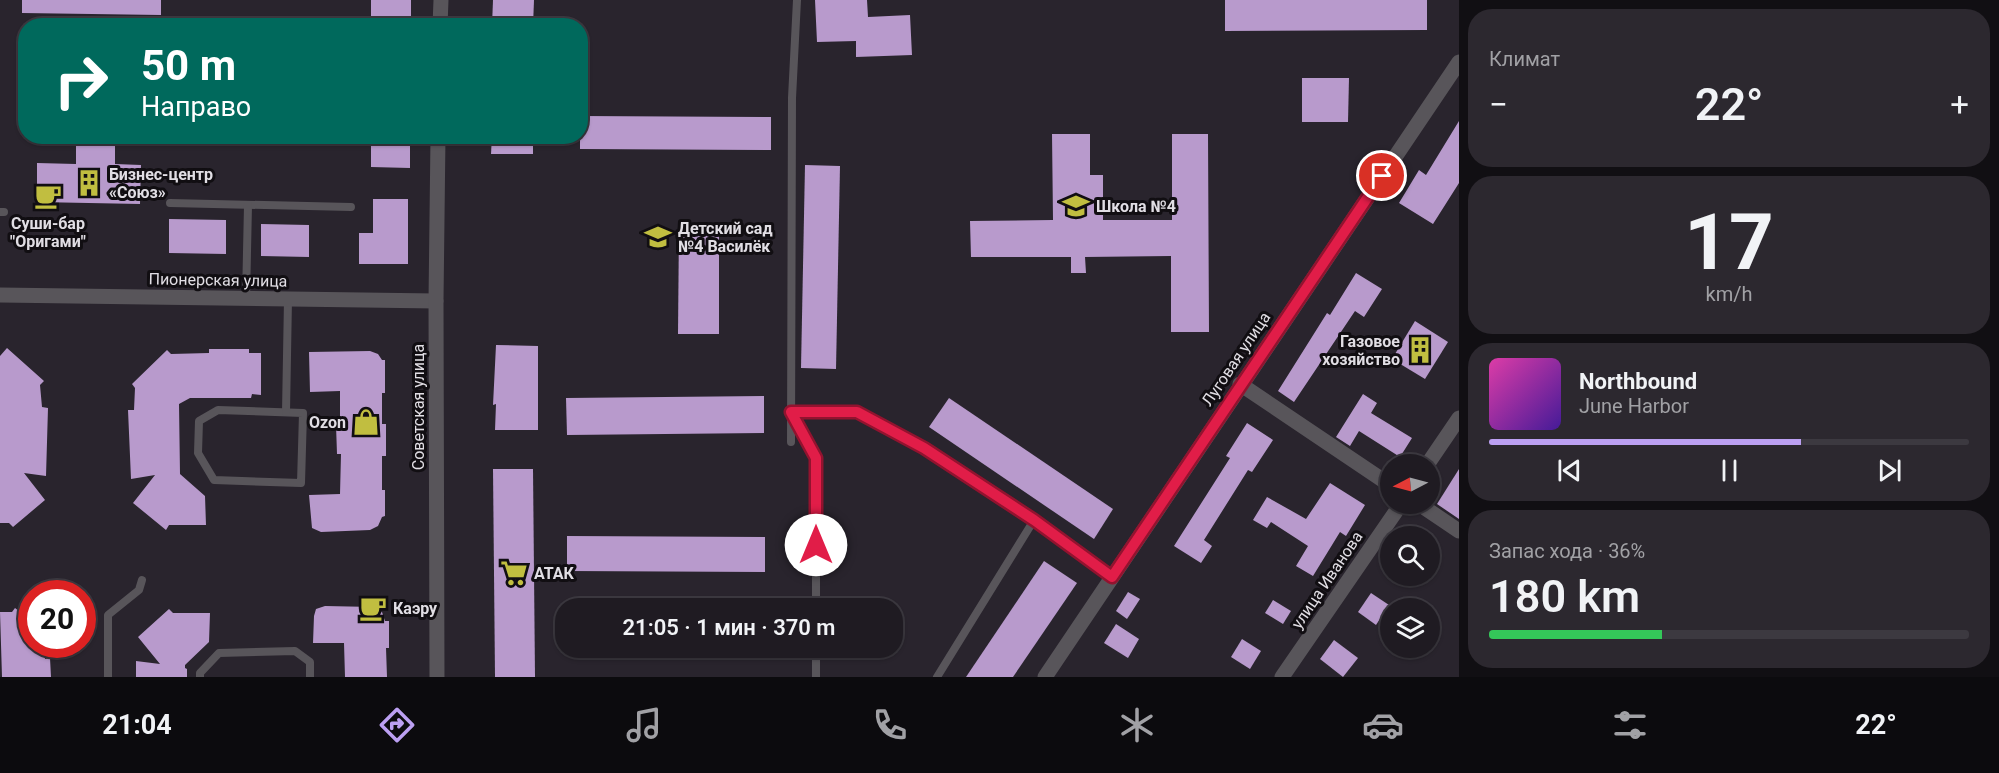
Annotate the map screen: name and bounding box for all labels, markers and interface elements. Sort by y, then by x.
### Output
text: 50 m [141,41,236,90]
icon: right [42,42,120,120]
text: Климат [1489,47,1560,71]
text: 22° [1695,78,1763,131]
text: − [1489,85,1508,124]
text: + [1950,85,1969,124]
text: Направо [141,91,251,123]
pin [1356,150,1407,201]
icon: arrive [1365,159,1398,192]
place label: Бизнес-центр «Союз» [109,165,213,202]
building icon: Бизнес-центр «Союз» [74,168,104,198]
cafe icon: Суши-бар "Оригами" [33,181,63,211]
school or university icon: Школа №4 [1061,191,1091,221]
place label: Школа №4 [1096,197,1176,216]
text: 17 [1684,197,1774,288]
place label: Суши-бар "Оригами" [10,214,86,251]
place label: Детский сад №4 Василёк [678,219,773,256]
school or university icon: Детский сад №4 Василёк [643,222,673,252]
street label: Пионерская улица [148,269,288,291]
text: km/h [1706,282,1752,306]
street label: Луговая улица [1198,308,1274,410]
place label: Газовое хозяйство [1322,332,1400,369]
building icon: Газовое хозяйство [1405,335,1435,365]
street label: Советская улица [409,344,428,470]
text: Northbound [1579,369,1697,394]
text: June Harbor [1579,394,1689,418]
shop icon: Ozon [351,407,381,437]
place label: Ozon [309,413,346,432]
north arrow [1380,454,1440,514]
map controls [1380,454,1440,658]
icon: previous [1553,454,1586,487]
icon: pause [1713,454,1746,487]
icon: next [1873,454,1906,487]
position arrow [784,513,848,577]
button: search [1380,526,1440,586]
street label: улица Иванова [1287,528,1367,632]
text: Запас хода · 36% [1489,539,1645,563]
supermarket icon: АТАК [499,558,529,588]
place label: АТАК [534,564,575,583]
text: 180 km [1489,570,1640,623]
speed limit sign: 20 [18,580,96,658]
cafe icon: Каэру [358,593,388,623]
button: layers [1380,598,1440,658]
place label: Каэру [393,599,438,618]
text: 21:05 · 1 мин · 370 m [623,615,835,640]
icon: directions [376,704,418,746]
icon: music [623,704,665,746]
icon: phone [869,704,911,746]
icon: climate [1116,704,1158,746]
icon: car [1362,704,1404,746]
icon: filters [1609,704,1651,746]
text: 21:04 [102,709,172,741]
text: 22° [1855,709,1897,741]

